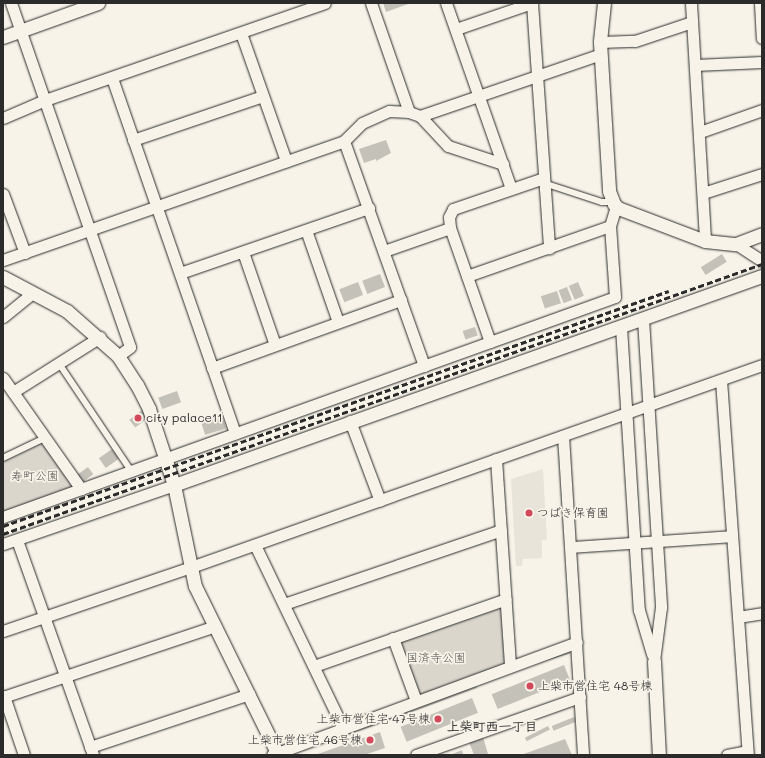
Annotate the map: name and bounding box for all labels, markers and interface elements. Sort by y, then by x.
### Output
place label: city palace11 [146,411,223,425]
marker: city palace11 [133,413,143,423]
park label: 寿町公園 [11,469,59,483]
place label: つばき保育園 [537,506,609,520]
marker: つばき保育園 [524,508,534,518]
park label: 国済寺公園 [406,651,466,665]
place label: 上柴市営住宅 48号棟 [538,679,652,693]
marker: 上柴市営住宅 48号棟 [525,681,535,691]
place label: 上柴市営住宅 47号棟 [316,712,430,726]
marker: 上柴市営住宅 47号棟 [433,714,443,724]
district label: 上柴町西一丁目 [447,718,537,734]
place label: 上柴市営住宅 46号棟 [248,733,362,747]
marker: 上柴市営住宅 46号棟 [365,735,375,745]

